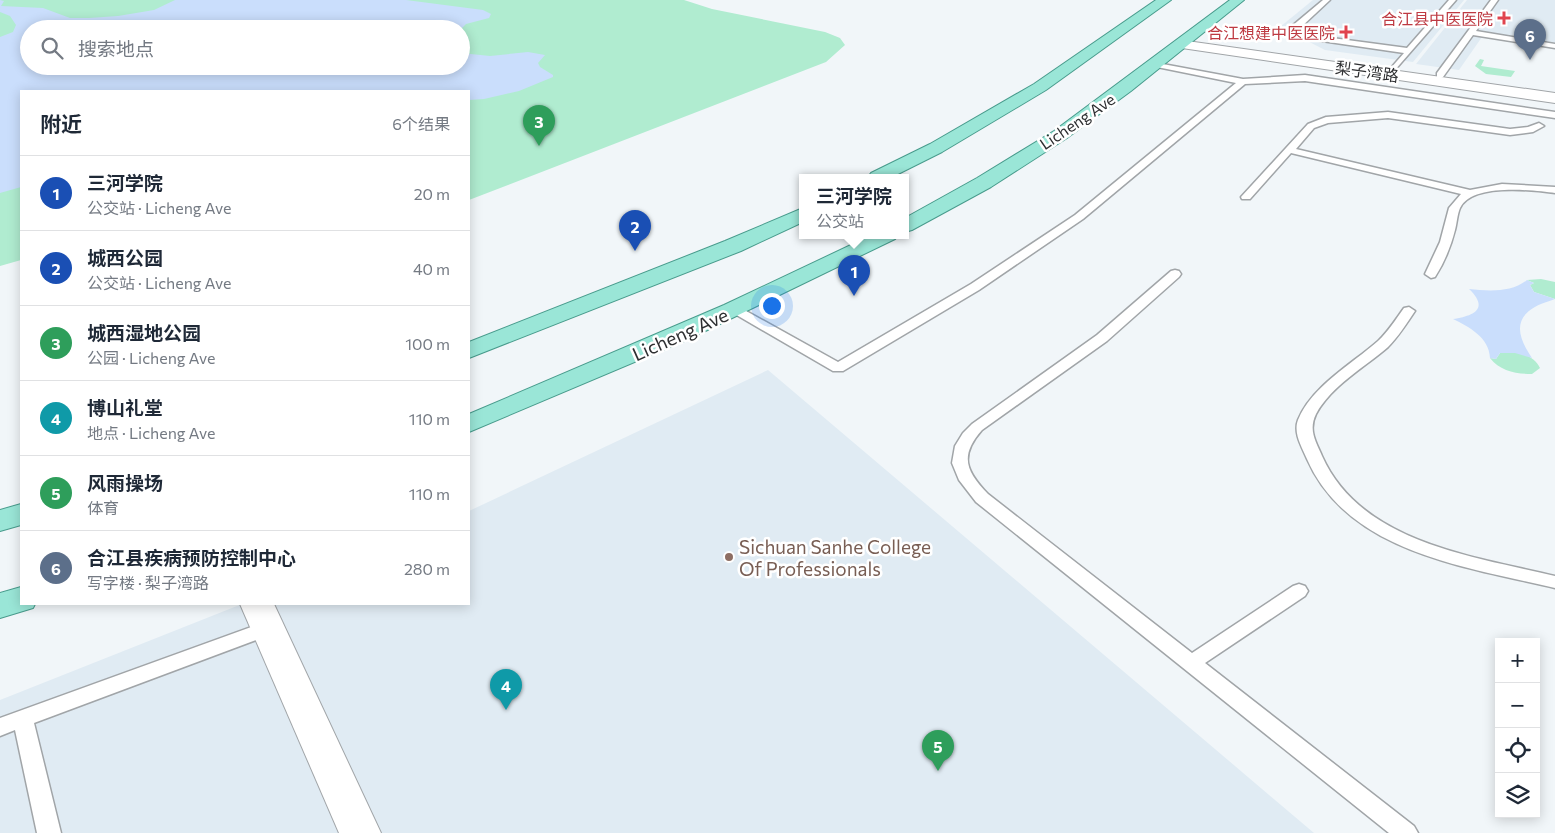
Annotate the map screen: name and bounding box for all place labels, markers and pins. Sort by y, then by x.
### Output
place label: 合江县中医医院 [1381,9,1493,28]
marker: 合江县中医医院 [1497,11,1511,25]
pin: 6 [1514,19,1546,60]
place label: 合江想建中医医院 [1207,23,1335,42]
marker: 合江想建中医医院 [1339,25,1353,39]
pin: 3 [523,105,555,146]
pin: 2 [619,210,651,251]
pin: 1 [838,255,870,296]
place label: Sichuan Sanhe College Of Professionals [739,535,931,580]
marker: Sichuan Sanhe College Of Professionals [723,551,735,563]
pin: 4 [490,669,522,710]
pin: 5 [922,730,954,771]

